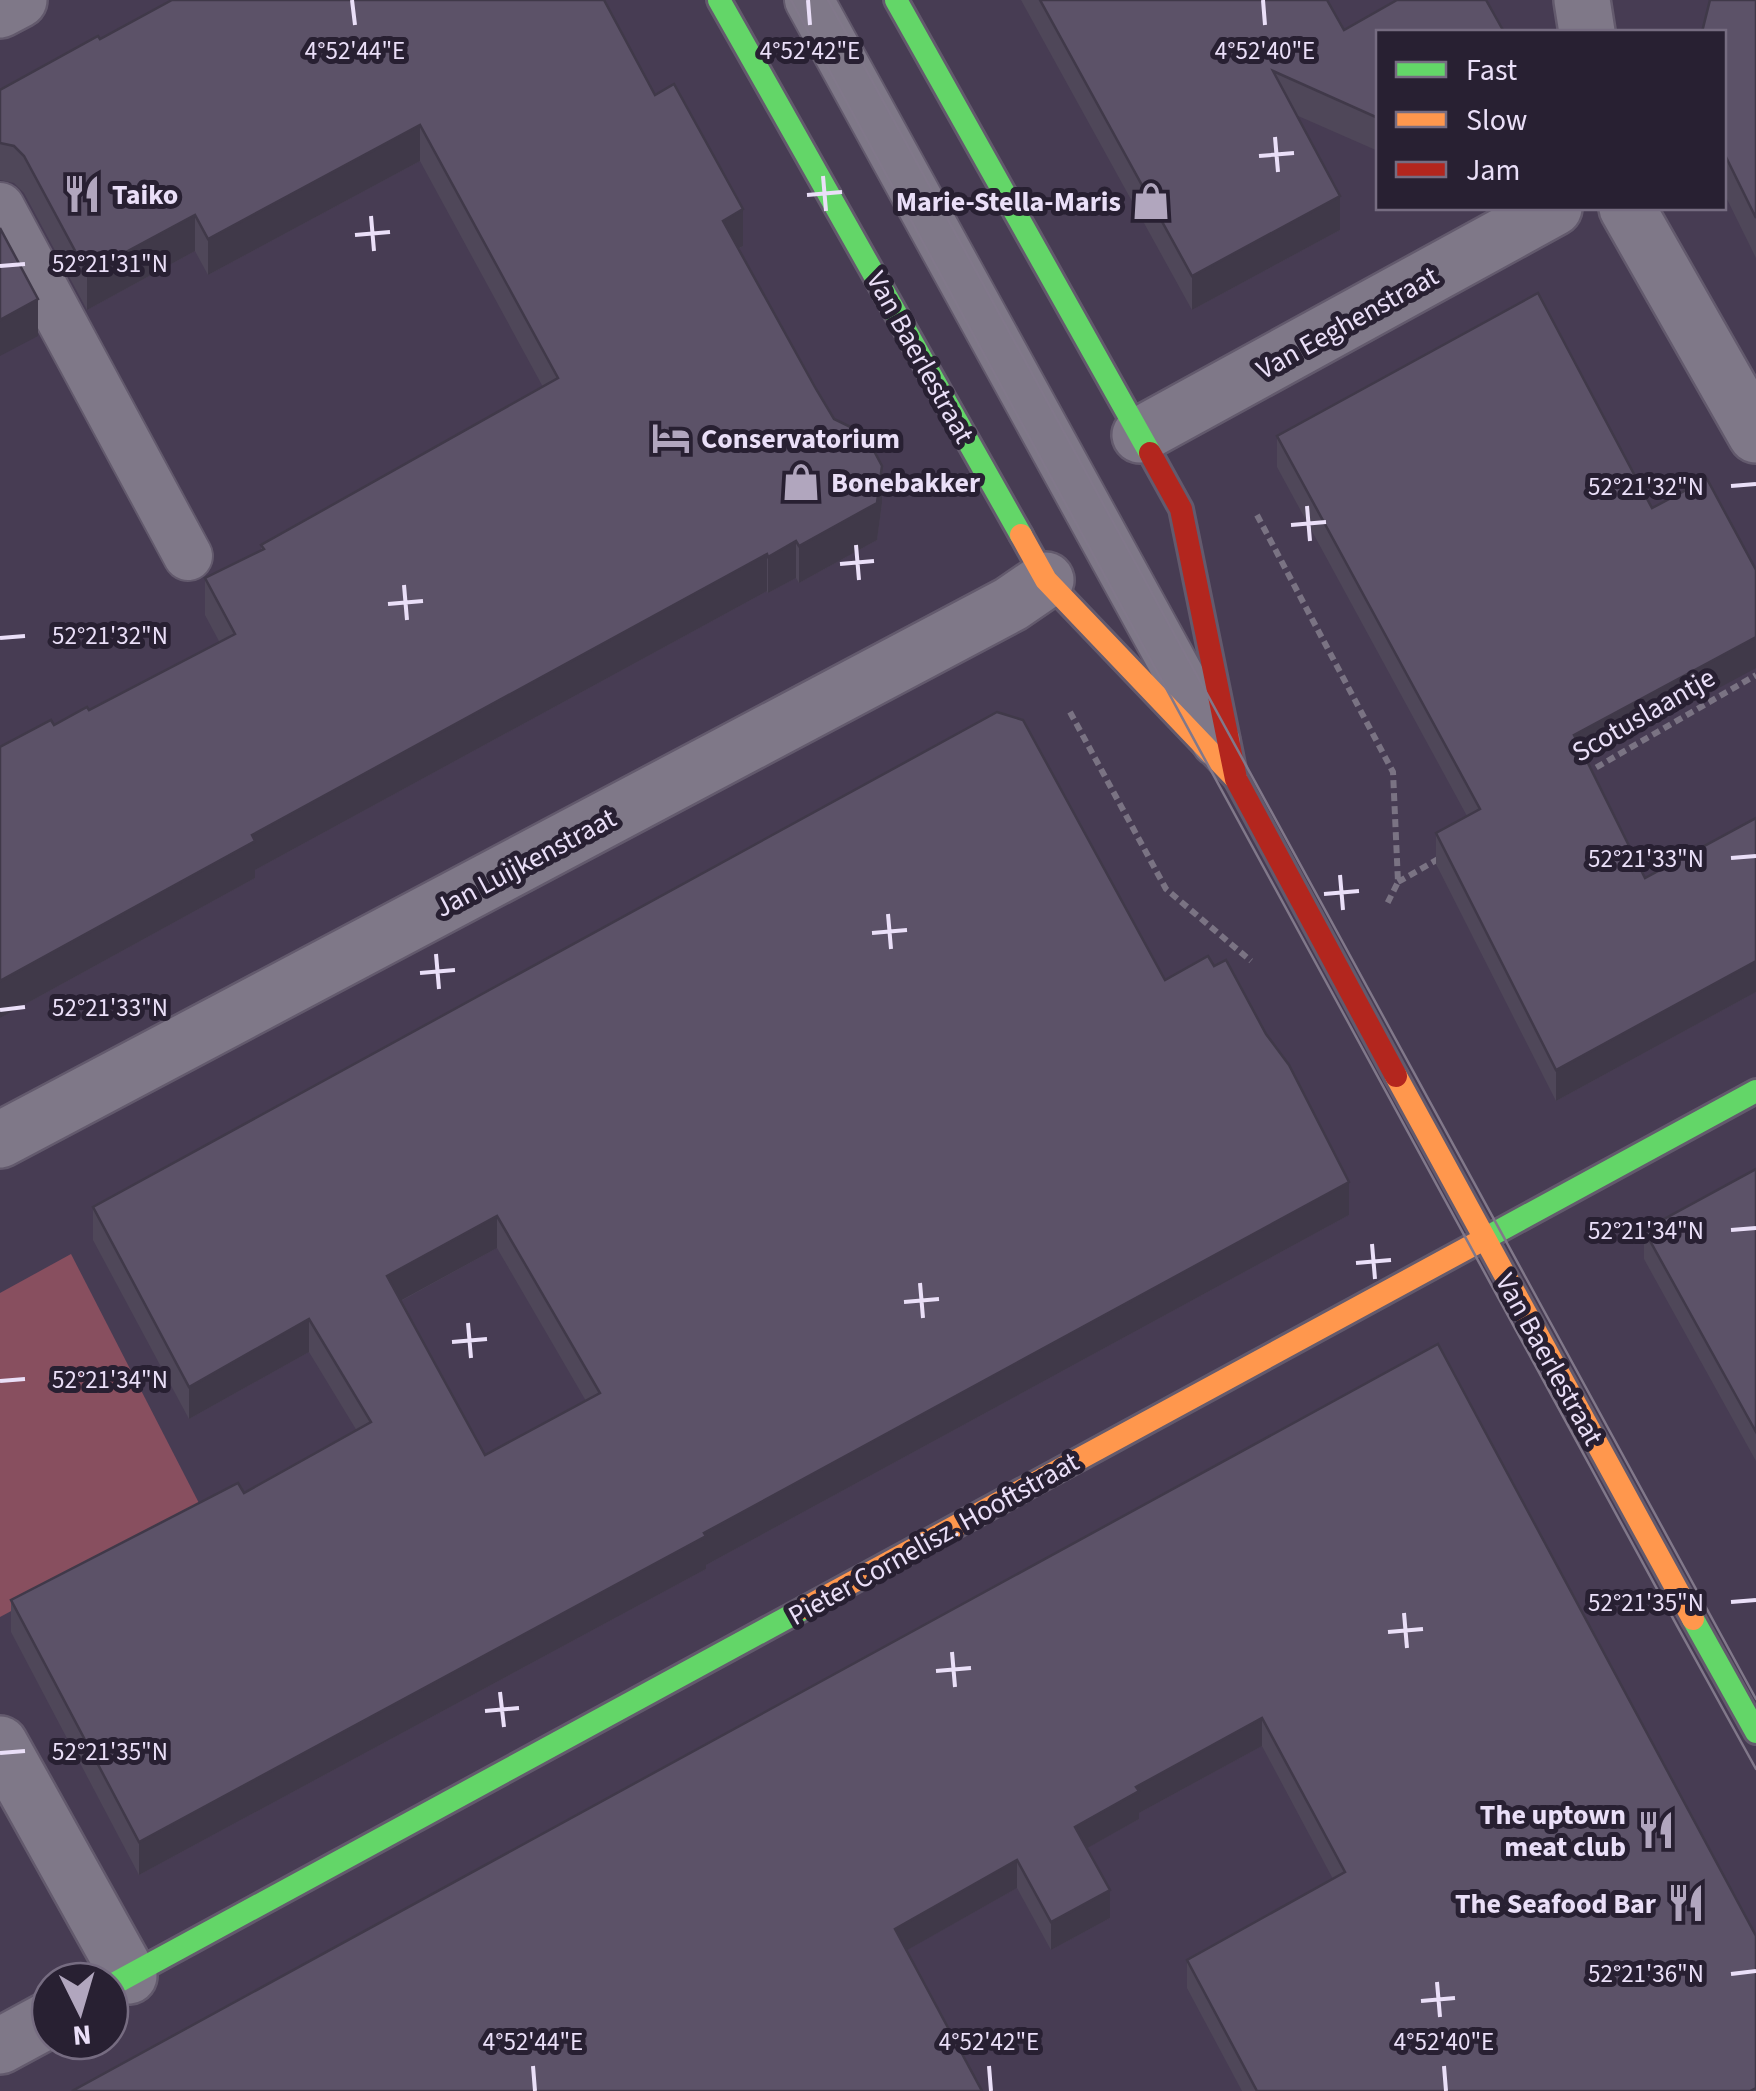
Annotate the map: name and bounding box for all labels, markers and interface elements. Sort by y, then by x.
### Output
legend [1376,30,1726,210]
text: 4°52'44"E [305,33,405,69]
text: 4°52'42"E [760,33,860,69]
text: 4°52'40"E [1215,33,1315,69]
text: Fast [1466,49,1517,92]
text: Slow [1466,99,1527,142]
text: Jam [1466,149,1520,192]
restaurant icon: Taiko [61,173,103,215]
place label: Taiko [112,175,178,215]
shop icon: Marie-Stella-Maris [1130,180,1172,222]
place label: Marie-Stella-Maris [896,182,1121,222]
text: 52°21'31"N [52,246,168,282]
street label: Van Eeghenstraat [1249,256,1446,389]
street label: Van Baerlestraat [856,264,984,451]
hotel icon: Conservatorium [650,417,692,459]
place label: Conservatorium [701,419,900,459]
shop icon: Bonebakker [780,461,822,503]
place label: Bonebakker [831,463,981,503]
text: 52°21'32"N [1588,469,1704,505]
text: 52°21'32"N [52,618,168,654]
street label: Scotuslaantje [1565,658,1722,772]
street label: Jan Luijkenstraat [428,798,624,928]
text: 52°21'33"N [1588,841,1704,877]
text: 52°21'33"N [52,990,168,1026]
text: 52°21'34"N [1588,1213,1704,1249]
street label: Van Baerlestraat [1485,1266,1613,1453]
text: 52°21'34"N [52,1362,168,1398]
street label: Pieter Cornelisz. Hooftstraat [781,1442,1087,1636]
text: 52°21'35"N [1588,1585,1704,1621]
text: 52°21'35"N [52,1734,168,1770]
place label: The uptown meat club [1480,1795,1626,1867]
restaurant icon: The uptown meat club [1635,1809,1677,1851]
restaurant icon: The Seafood Bar [1665,1882,1707,1924]
place label: The Seafood Bar [1455,1884,1657,1924]
text: 52°21'36"N [1588,1956,1704,1992]
north arrow [30,1961,130,2061]
text: N [71,2014,93,2056]
text: 4°52'44"E [483,2024,583,2060]
text: 4°52'42"E [939,2024,1039,2060]
text: 4°52'40"E [1394,2024,1494,2060]

